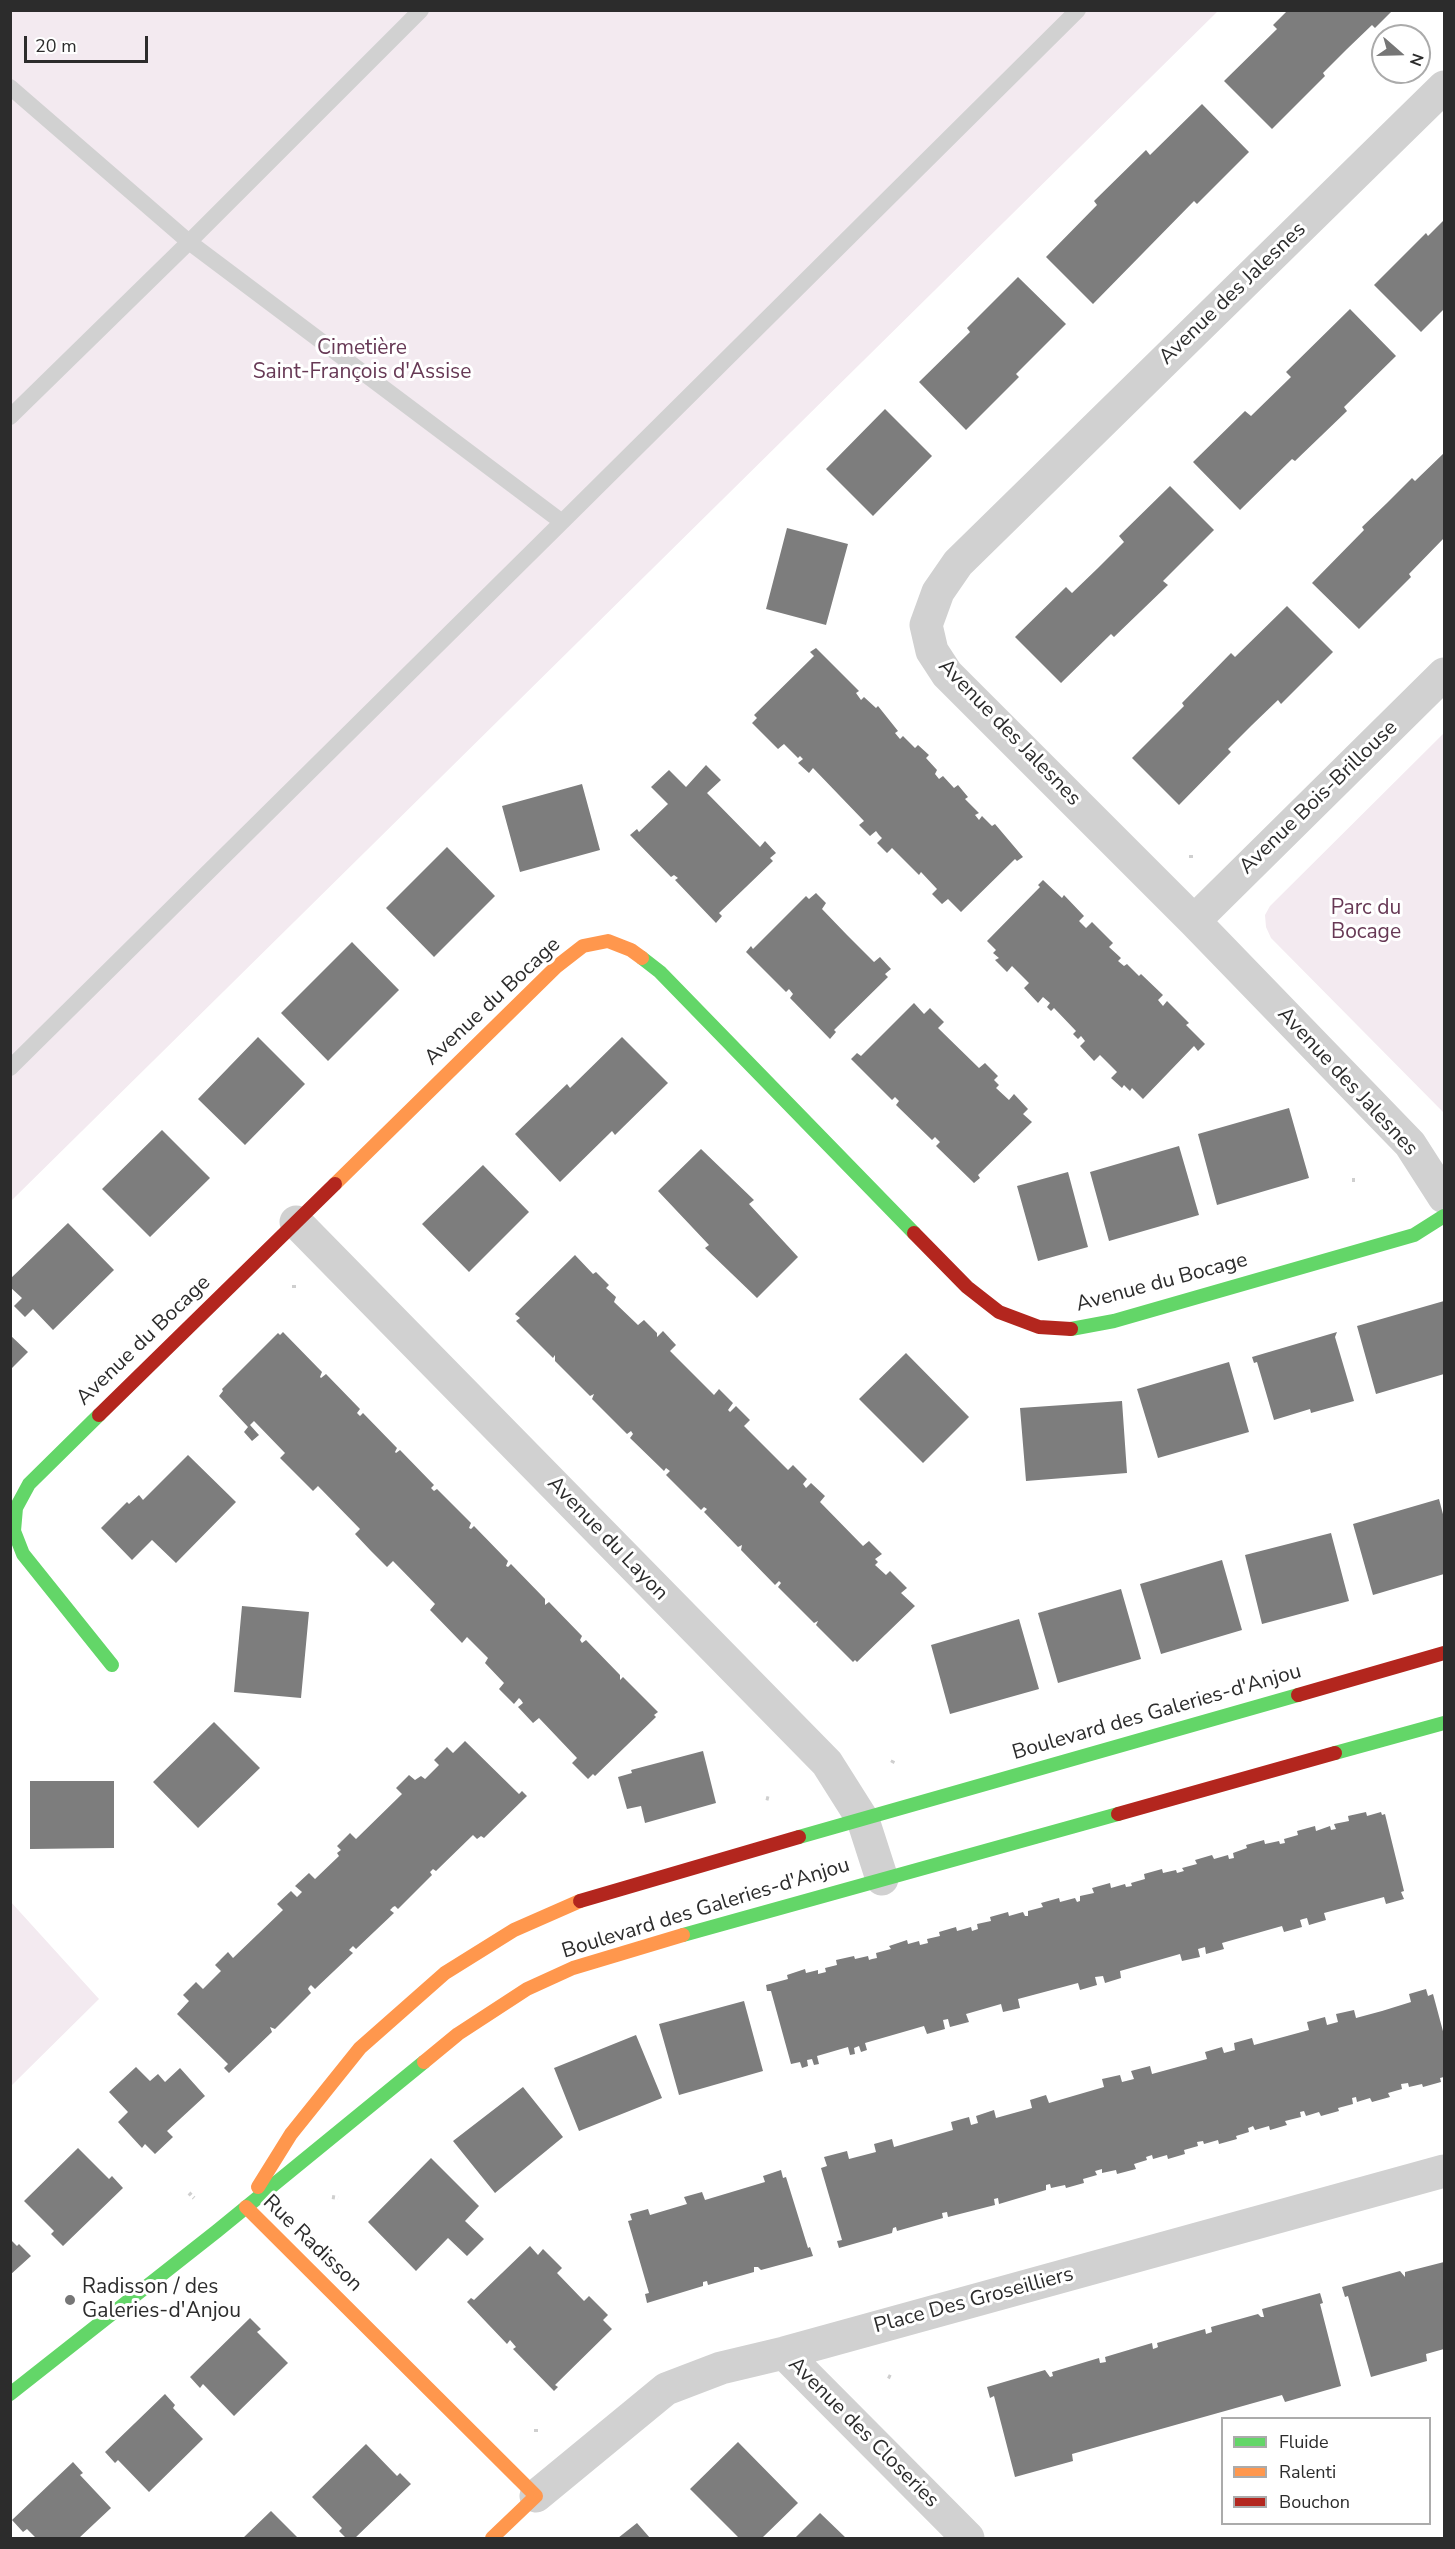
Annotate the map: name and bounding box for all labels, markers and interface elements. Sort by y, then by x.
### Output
scale bar [27,24,152,62]
north arrow [1371,24,1431,84]
text: 20 m [35,34,77,58]
text: N [1404,50,1428,69]
street label: Avenue des Jalesnes [1154,217,1312,371]
park label: Cimetière Saint-François d'Assise [253,336,471,386]
street label: Avenue des Jalesnes [932,654,1086,812]
street label: Avenue Bois-Brillouse [1235,716,1403,880]
park label: Parc du Bocage [1331,896,1401,946]
street label: Avenue du Bocage [420,933,566,1071]
street label: Avenue des Jalesnes [1272,1002,1422,1162]
street label: Avenue du Bocage [1074,1248,1250,1318]
street label: Avenue du Bocage [72,1271,216,1411]
street label: Avenue du Layon [541,1472,673,1606]
street label: Boulevard des Galeries-d'Anjou [1010,1660,1304,1766]
street label: Boulevard des Galeries-d'Anjou [559,1853,853,1965]
street label: Rue Radisson [257,2190,367,2298]
street label: Place Des Groseilliers [872,2262,1076,2340]
place label: Radisson / des Galeries-d'Anjou [82,2275,241,2325]
marker: Radisson / des Galeries-d'Anjou [63,2293,77,2307]
street label: Avenue des Closeries [782,2352,944,2514]
legend [1221,2417,1431,2525]
text: Fluide [1279,2430,1329,2454]
text: Ralenti [1279,2460,1336,2484]
text: Bouchon [1279,2490,1350,2514]

